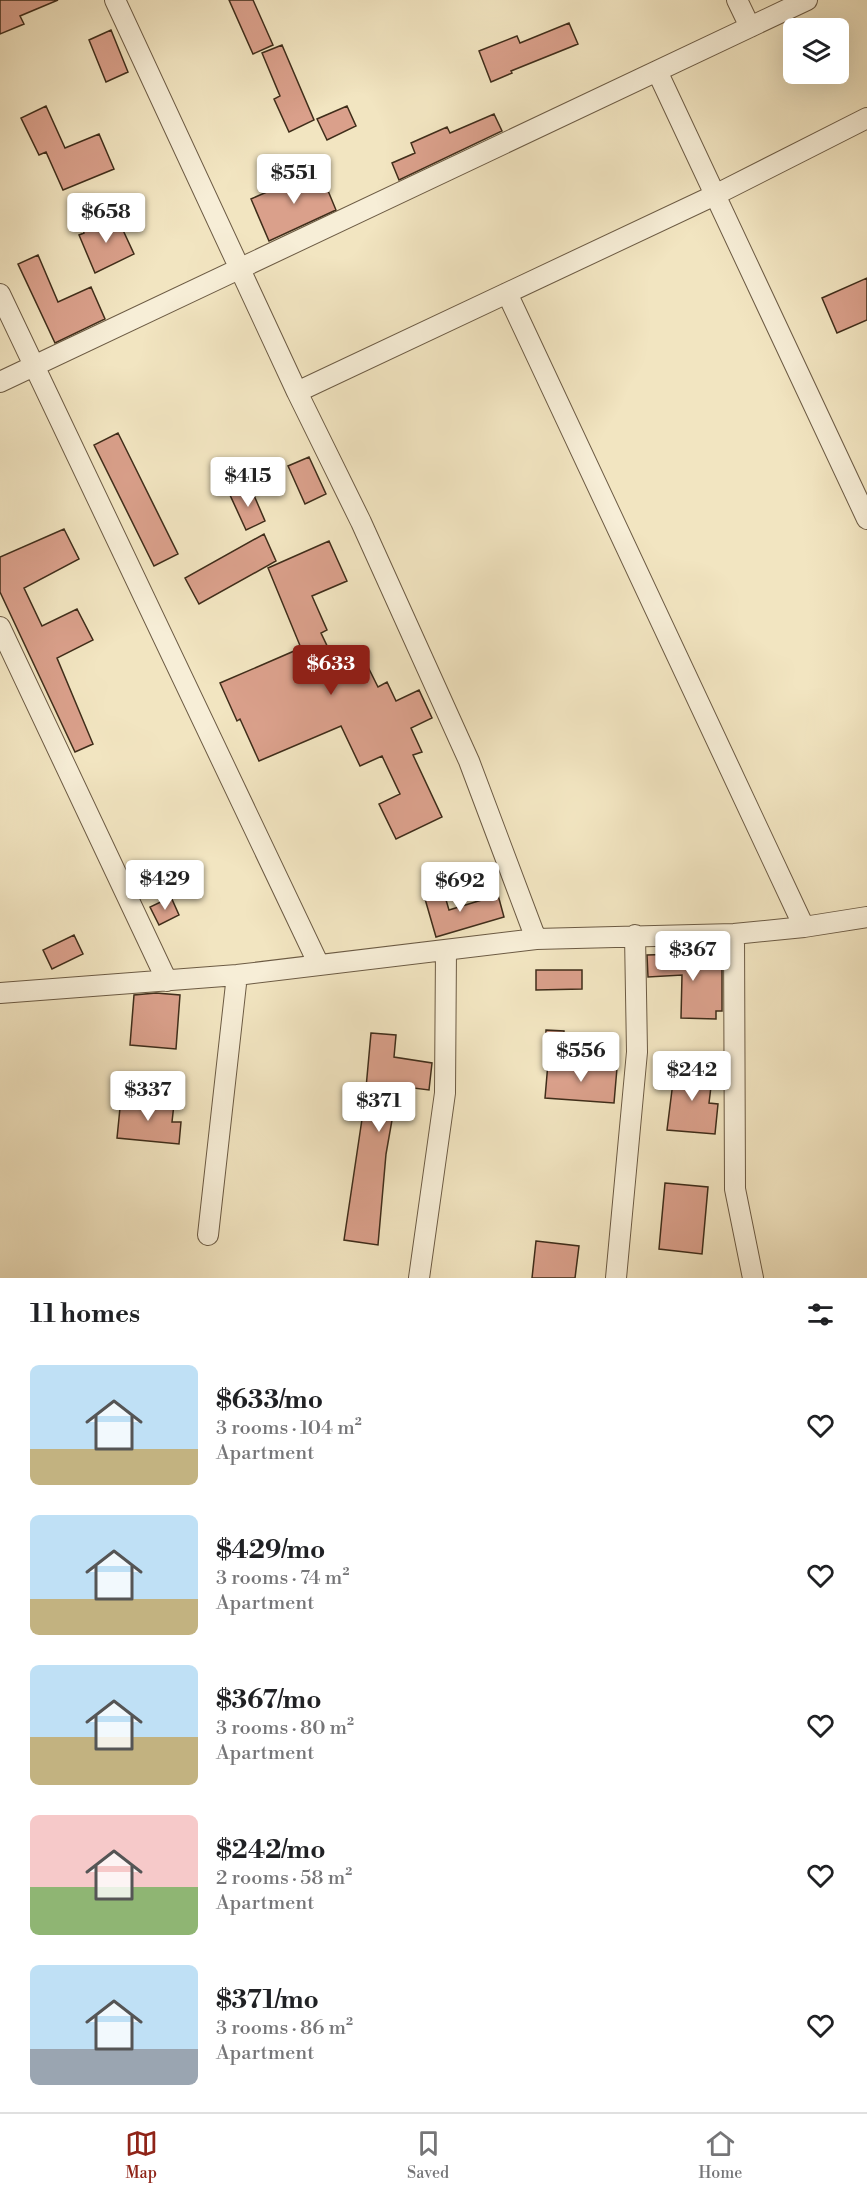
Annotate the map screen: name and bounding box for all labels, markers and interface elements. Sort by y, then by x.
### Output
map controls [783,18,849,84]
button: layers [783,18,849,84]
pin: $551 [258,154,330,205]
text: $551 [271,161,317,186]
pin: $658 [70,193,142,244]
text: $658 [81,200,131,225]
pin: $415 [212,457,284,508]
text: $415 [224,464,272,489]
pin: $633 [295,645,367,696]
text: $633 [307,652,355,677]
pin: $429 [129,860,201,911]
pin: $692 [424,862,496,913]
text: $429 [140,867,190,892]
text: $692 [435,869,485,894]
pin: $367 [657,931,729,982]
text: $367 [669,938,717,963]
pin: $556 [545,1032,617,1083]
text: $556 [556,1039,606,1064]
pin: $242 [656,1051,728,1102]
text: $242 [667,1058,717,1083]
pin: $337 [112,1071,184,1122]
text: $337 [124,1078,172,1103]
pin: $371 [343,1082,415,1133]
text: $371 [356,1089,402,1114]
text: 11 homes [30,1298,140,1330]
icon: filters [804,1298,837,1331]
text: $633/mo [216,1384,323,1416]
icon: home [78,1389,150,1461]
icon: heart [804,1409,837,1442]
text: 3 rooms · 104 m² [216,1416,362,1441]
text: Apartment [216,1441,314,1466]
text: $429/mo [216,1534,325,1566]
icon: home [78,1539,150,1611]
icon: heart [804,1559,837,1592]
text: 3 rooms · 74 m² [216,1566,349,1591]
text: Apartment [216,1591,314,1616]
text: $367/mo [216,1684,321,1716]
icon: home [78,1689,150,1761]
icon: heart [804,1709,837,1742]
text: 3 rooms · 80 m² [216,1716,354,1741]
text: Apartment [216,1741,314,1766]
text: $242/mo [216,1834,326,1866]
icon: home [78,1839,150,1911]
icon: heart [804,1859,837,1892]
text: 2 rooms · 58 m² [216,1866,352,1891]
text: Apartment [216,1891,314,1916]
text: $371/mo [216,1984,319,2016]
icon: home [78,1989,150,2061]
icon: heart [804,2009,837,2042]
text: 3 rooms · 86 m² [216,2016,353,2041]
text: Apartment [216,2041,314,2066]
tab: Map [125,2127,158,2183]
tab: Saved [407,2127,449,2183]
tab: Home [698,2127,742,2183]

